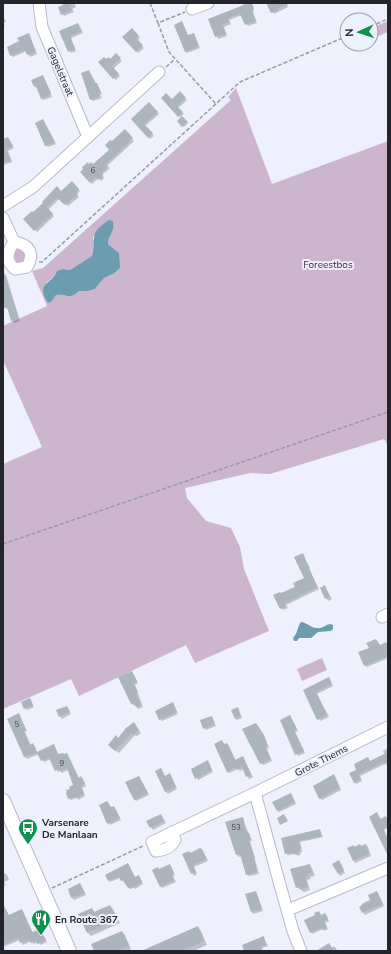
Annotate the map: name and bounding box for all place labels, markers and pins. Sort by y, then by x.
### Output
place label: Varsenare De Manlaan [41,816,98,842]
bus stop icon: Varsenare De Manlaan [17,817,39,845]
restaurant icon: En Route 367 [30,908,52,936]
place label: En Route 367 [55,913,118,927]

